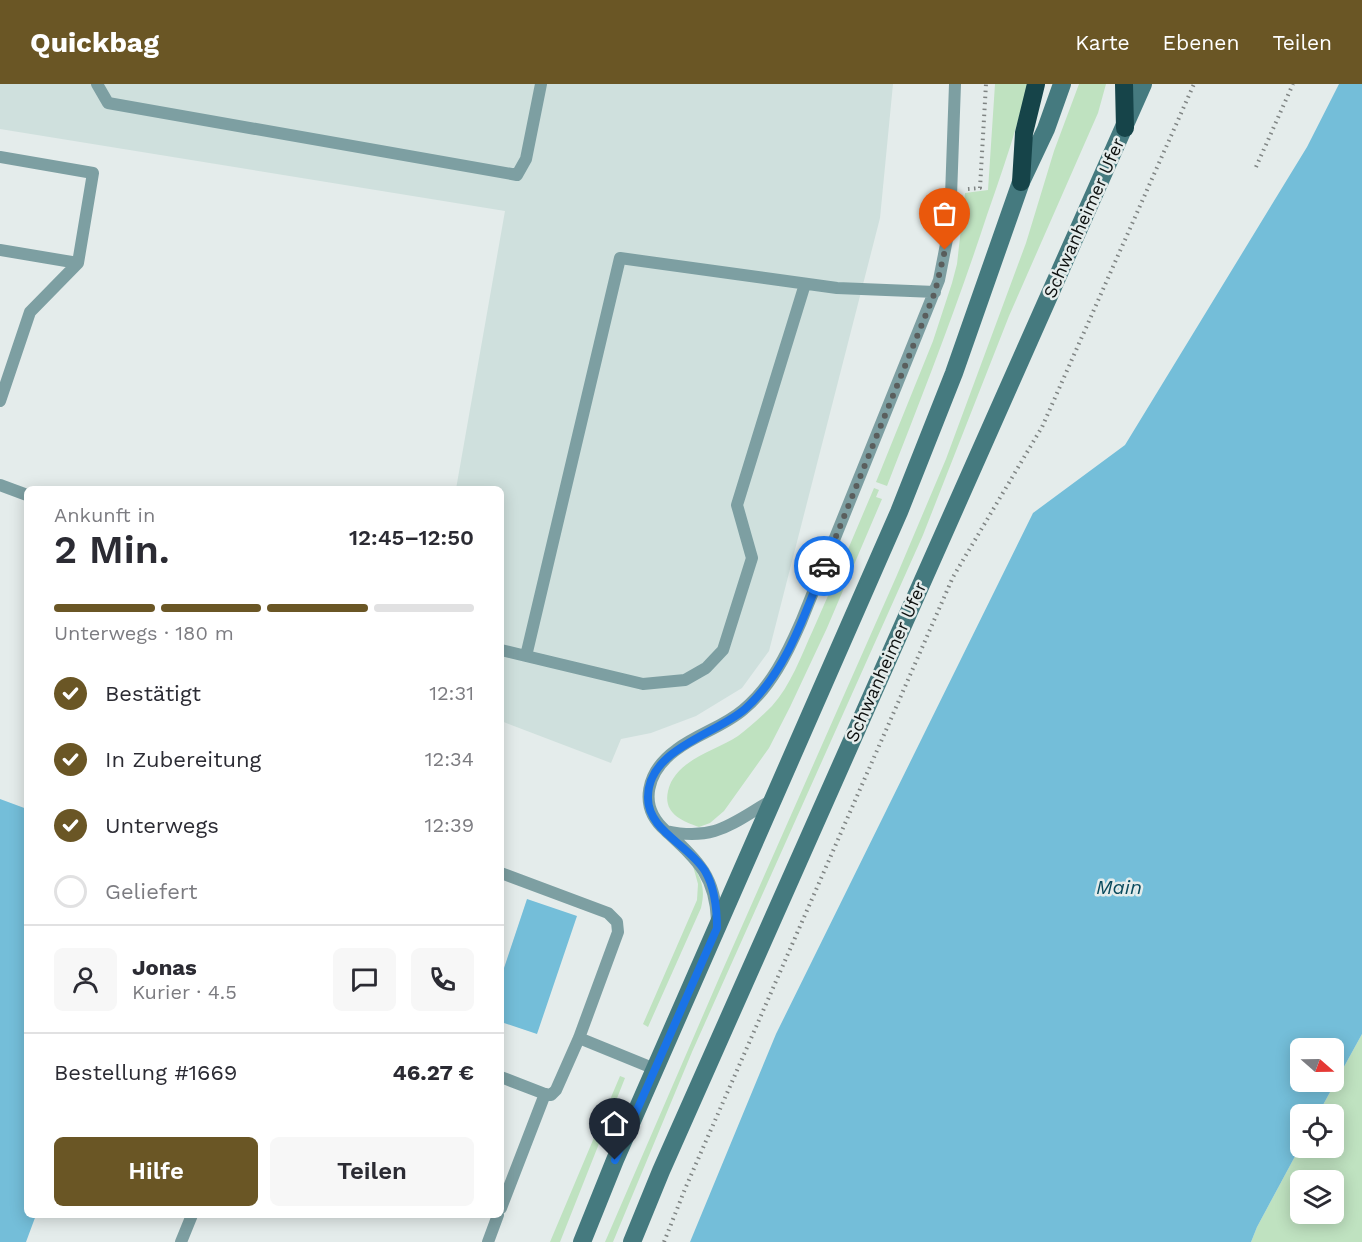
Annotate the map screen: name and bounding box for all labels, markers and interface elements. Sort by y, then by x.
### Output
text: Quickbag [30,26,159,59]
text: Karte [1075,30,1130,55]
text: Ebenen [1163,30,1239,55]
text: Teilen [1272,30,1332,55]
street label: Schwanheimer Ufer [1039,134,1128,301]
pin [919,188,970,250]
icon: bag [928,197,961,230]
text: Ankunft in [54,503,155,527]
text: 12:45–12:50 [349,525,474,550]
text: 2 Min. [54,527,170,572]
courier [794,536,854,596]
icon: car [808,550,841,583]
street label: Schwanheimer Ufer [841,578,930,745]
text: Unterwegs · 180 m [54,621,234,645]
icon: check [54,677,87,710]
text: Bestätigt [105,681,201,706]
text: 12:31 [429,681,474,705]
icon: check [54,743,87,776]
text: In Zubereitung [105,747,261,772]
text: 12:34 [425,747,474,771]
icon: check [54,809,87,842]
text: Unterwegs [105,813,219,838]
text: 12:39 [425,813,474,837]
water label: Main [1096,875,1142,899]
text: Geliefert [105,879,197,904]
button: person [54,948,117,1011]
button: chat [333,948,396,1011]
button: phone [411,948,474,1011]
text: Jonas [132,955,197,980]
text: Kurier · 4.5 [132,980,237,1004]
north arrow [1290,1038,1344,1092]
map controls [1290,1038,1344,1224]
text: Bestellung #1669 [54,1060,237,1085]
text: 46.27 € [393,1060,474,1085]
pin [589,1098,640,1160]
button: locate [1290,1104,1344,1158]
icon: home [598,1107,631,1140]
button: Hilfe [54,1137,258,1206]
button: Teilen [270,1137,474,1206]
button: layers [1290,1170,1344,1224]

